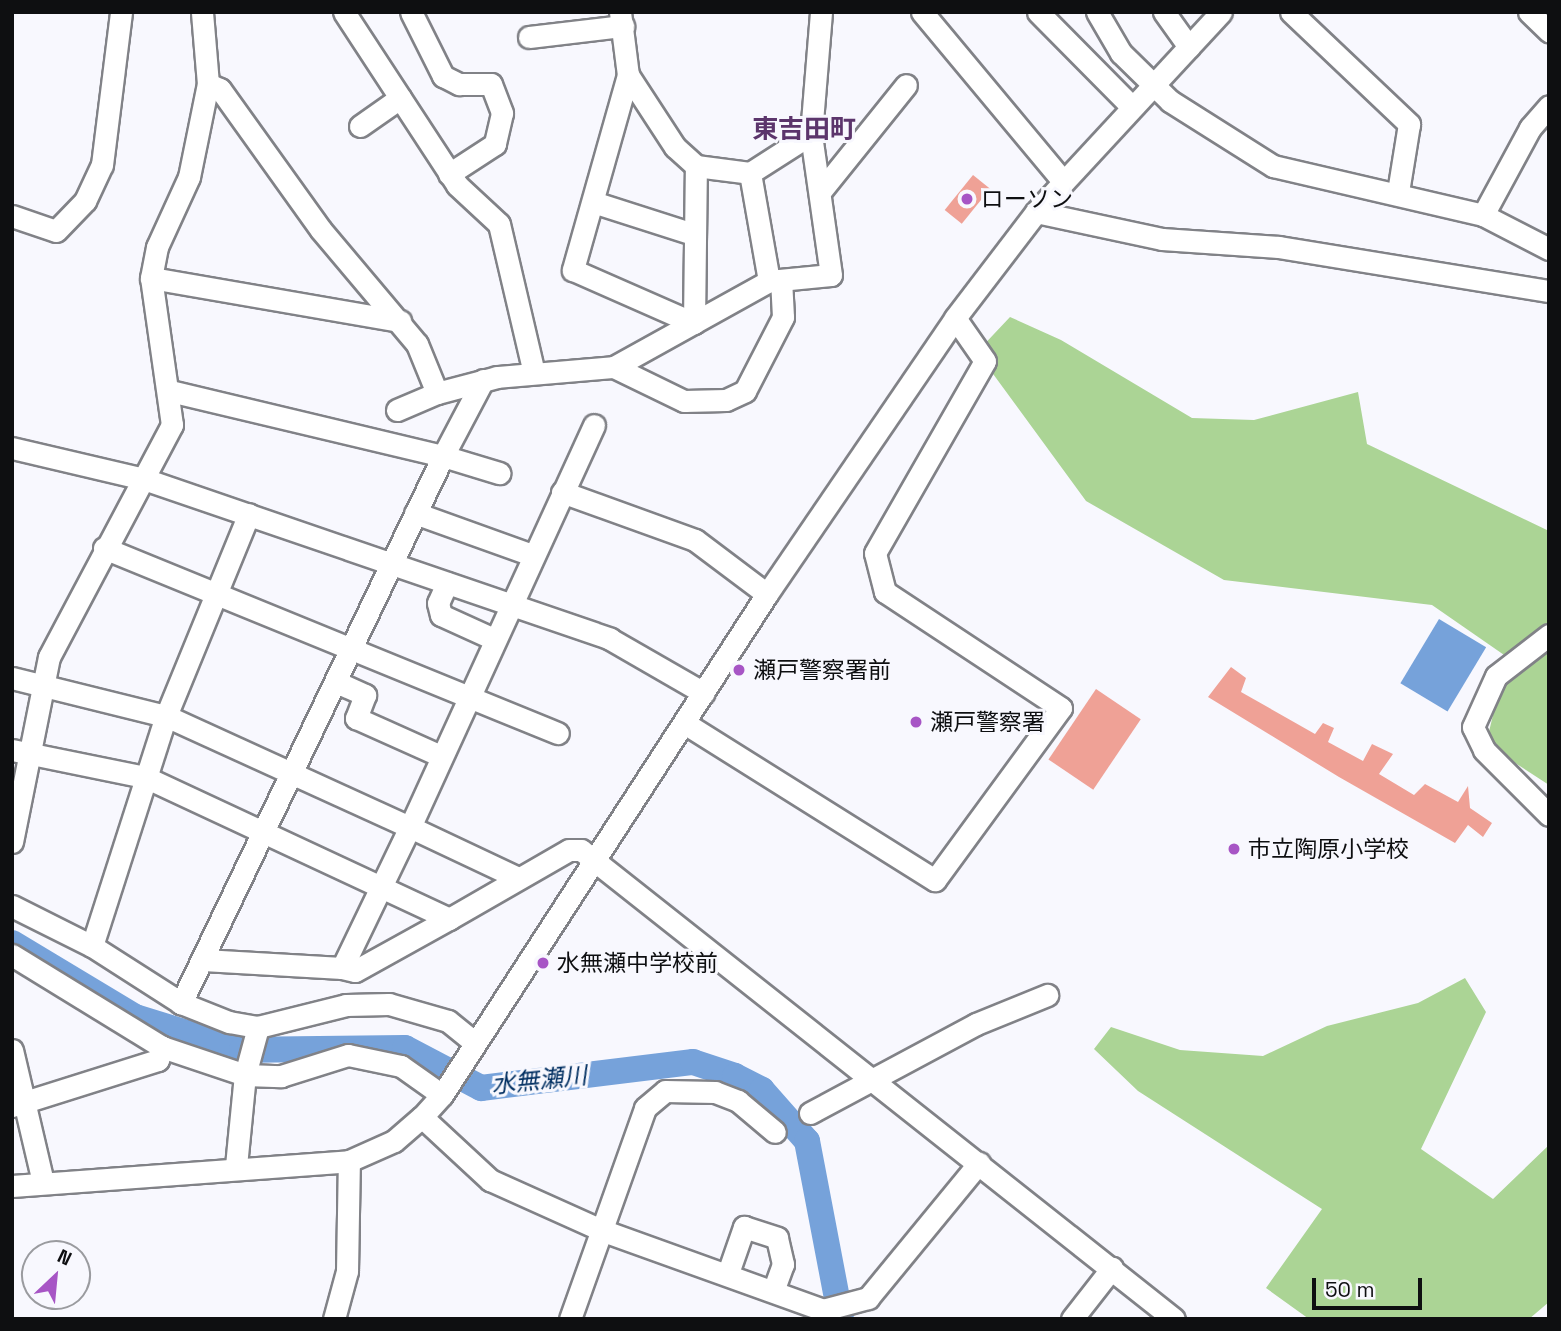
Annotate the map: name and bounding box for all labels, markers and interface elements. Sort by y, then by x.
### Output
district label: 東吉田町 [752,114,856,146]
place label: ローソン [981,185,1073,213]
marker: ローソン [959,191,975,207]
place label: 瀬戸警察署前 [753,656,891,684]
marker: 瀬戸警察署前 [731,662,747,678]
place label: 瀬戸警察署 [930,708,1045,736]
marker: 瀬戸警察署 [908,714,924,730]
place label: 市立陶原小学校 [1248,835,1409,863]
marker: 市立陶原小学校 [1226,841,1242,857]
place label: 水無瀬中学校前 [557,949,718,977]
marker: 水無瀬中学校前 [535,955,551,971]
water label: 水無瀬川 [490,1061,588,1099]
north arrow [21,1240,91,1310]
text: N [53,1243,76,1271]
scale bar [1316,1264,1426,1308]
text: 50 m [1325,1276,1375,1303]

